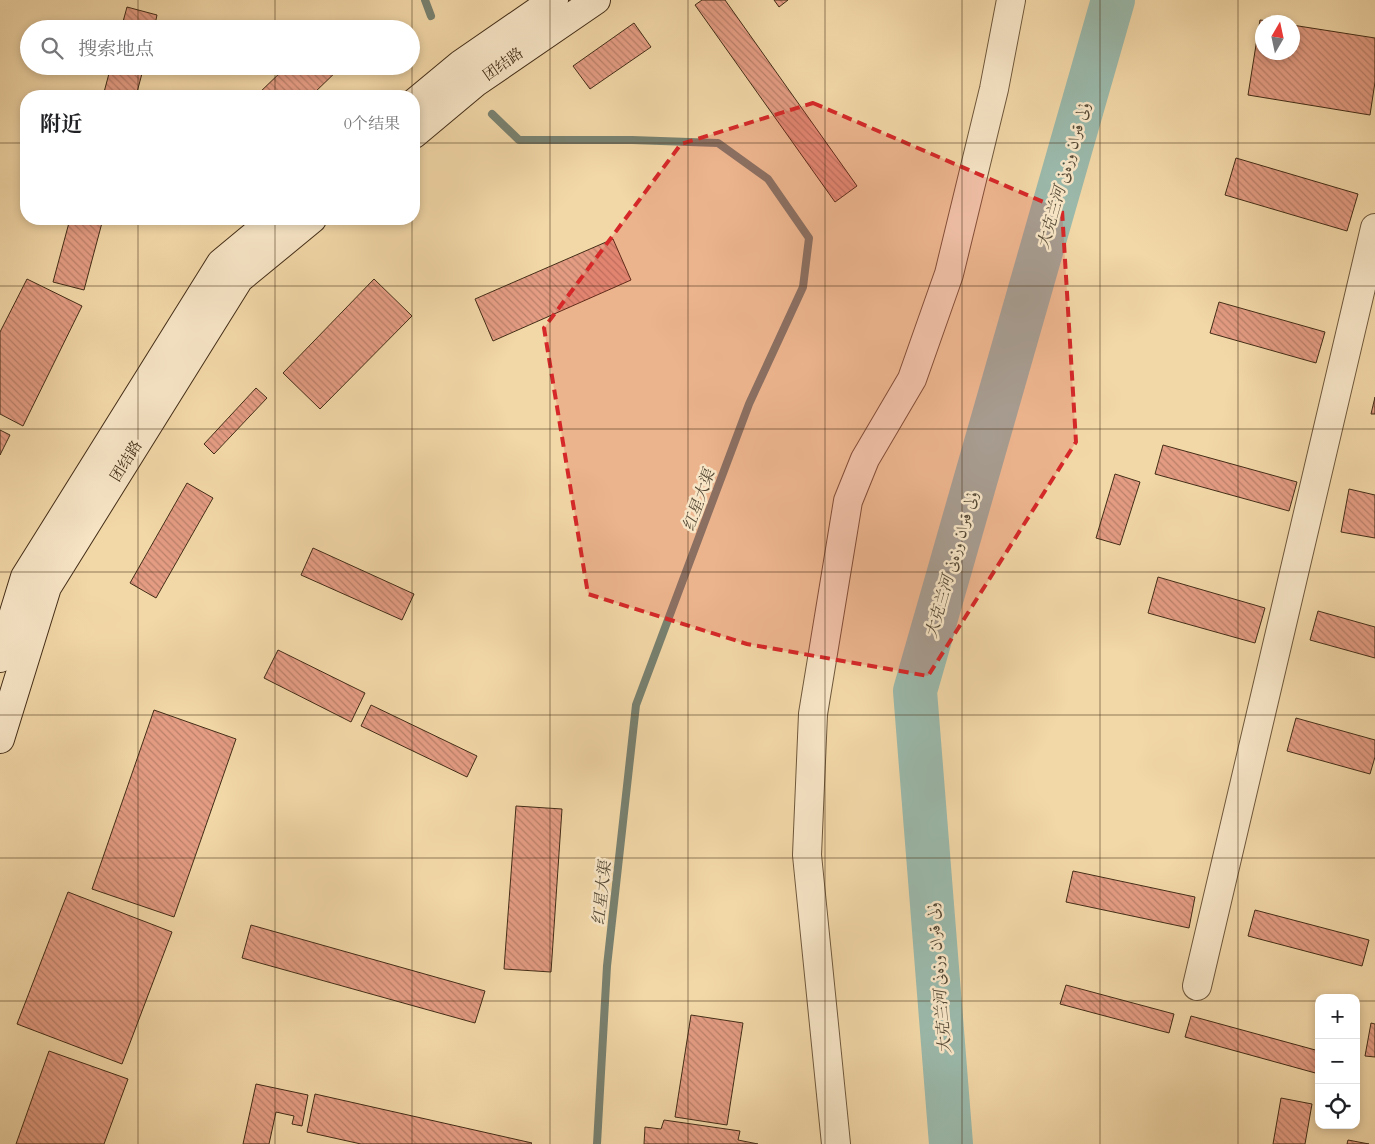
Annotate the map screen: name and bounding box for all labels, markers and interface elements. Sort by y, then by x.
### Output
north arrow [1255,15,1300,60]
search box [20,20,420,75]
icon: search [38,34,66,62]
text: 搜索地点 [78,36,154,62]
street label: 团结路 [479,43,527,85]
water label: 大克兰河 ۇلى قىران وزەنى [1032,99,1095,251]
text: 附近 [40,110,82,139]
text: 0个结果 [344,113,400,135]
street label: 团结路 [106,437,146,485]
water label: 红星大渠 [678,465,721,534]
water label: 大克兰河 ۇلى قىران وزەنى [920,488,983,640]
water label: 红星大渠 [588,858,616,926]
water label: 大克兰河 ۇلى قىران وزەنى [921,901,957,1055]
map controls [1315,994,1360,1129]
button: + [1315,994,1360,1039]
button: − [1315,1039,1360,1084]
button: locate [1315,1084,1360,1129]

